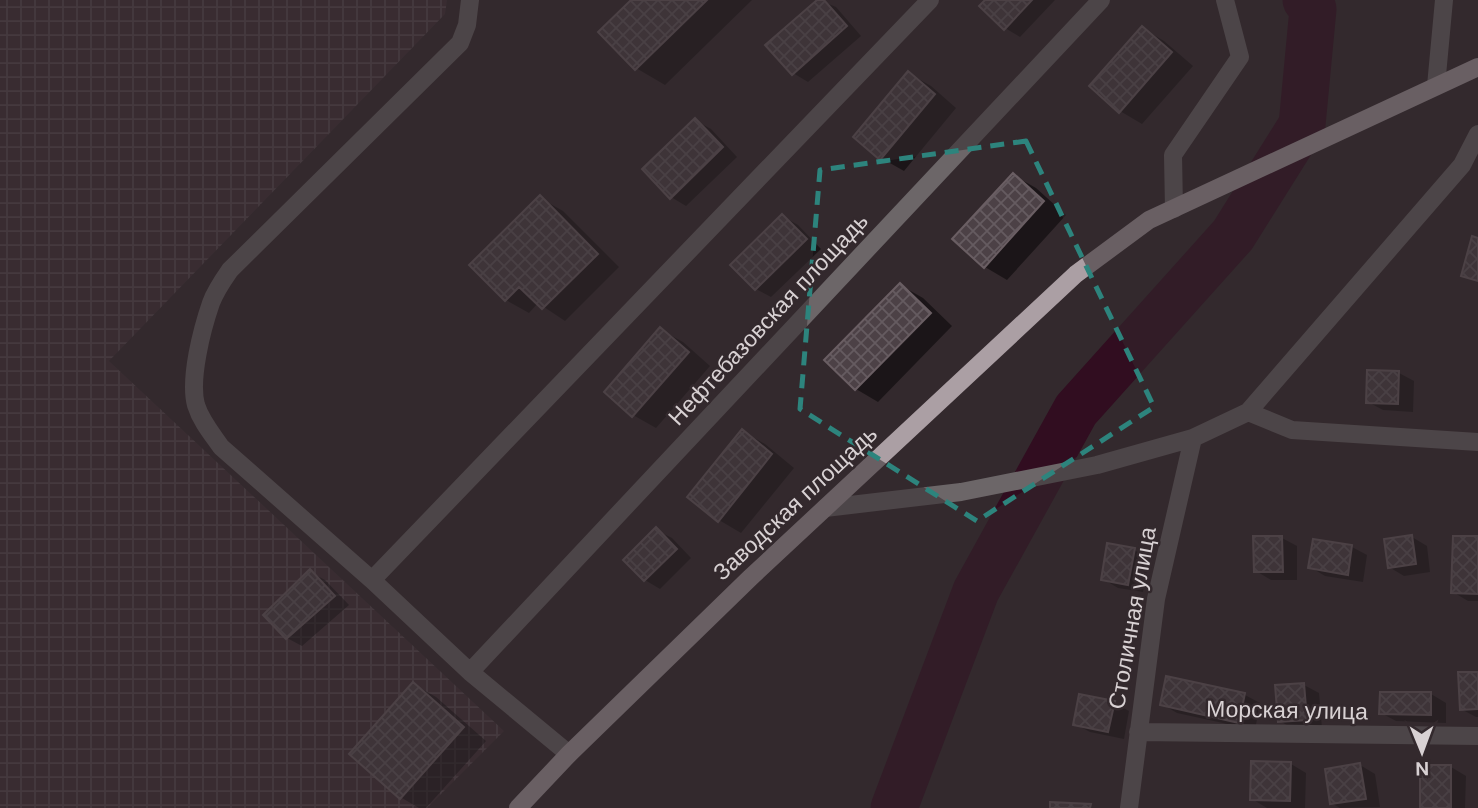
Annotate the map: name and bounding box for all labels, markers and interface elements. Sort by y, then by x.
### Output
street label: Нефтебазовская площадь [661,206,875,432]
street label: Заводская площадь [707,419,883,587]
street label: Столичная улица [1101,524,1163,712]
street label: Морская улица [1206,694,1368,726]
north arrow [1387,717,1457,787]
text: N [1415,756,1429,781]

